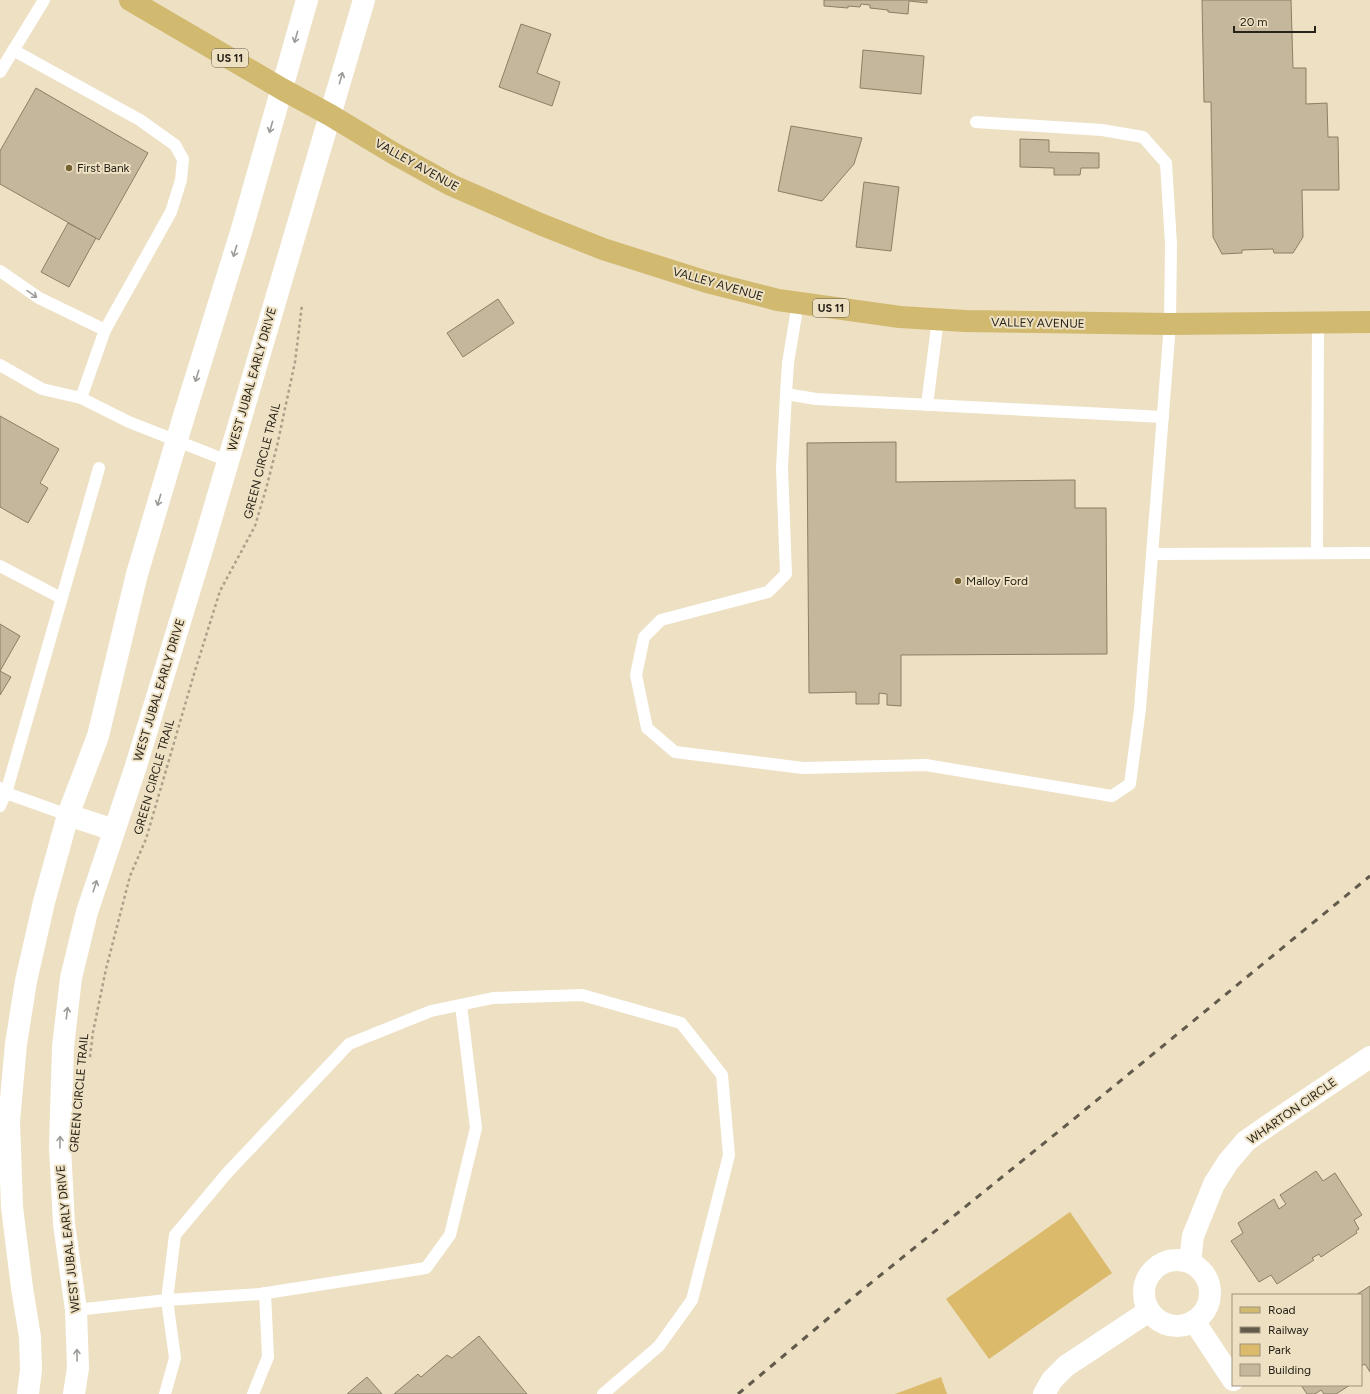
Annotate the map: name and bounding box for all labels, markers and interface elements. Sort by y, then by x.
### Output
scale bar [1234,8,1315,34]
text: 20 m [1240,15,1268,29]
one-way arrow [292,31,299,44]
road number: US 11 [212,49,248,67]
one-way arrow [338,72,345,85]
one-way arrow [267,120,275,133]
street label: VALLEY AVENUE [373,136,461,194]
place label: First Bank [77,161,130,175]
marker: First Bank [64,163,74,173]
one-way arrow [231,245,238,258]
street label: VALLEY AVENUE [671,264,765,304]
one-way arrow [26,290,37,298]
road number: US 11 [813,299,849,317]
street label: WEST JUBAL EARLY DRIVE [225,306,279,452]
street label: VALLEY AVENUE [991,315,1085,331]
one-way arrow [193,369,200,382]
street label: GREEN CIRCLE TRAIL [241,401,283,521]
one-way arrow [155,493,162,506]
place label: Malloy Ford [966,574,1028,588]
marker: Malloy Ford [953,576,963,586]
street label: WEST JUBAL EARLY DRIVE [131,617,187,763]
street label: GREEN CIRCLE TRAIL [131,717,177,836]
one-way arrow [92,880,100,892]
one-way arrow [63,1007,71,1020]
street label: GREEN CIRCLE TRAIL [67,1032,91,1153]
street label: WHARTON CIRCLE [1245,1075,1339,1147]
one-way arrow [56,1136,64,1149]
street label: WEST JUBAL EARLY DRIVE [53,1164,83,1314]
legend [1232,1294,1362,1386]
text: Road [1268,1303,1296,1317]
text: Railway [1268,1323,1309,1337]
text: Park [1268,1343,1291,1357]
one-way arrow [74,1349,81,1362]
text: Building [1268,1363,1311,1377]

